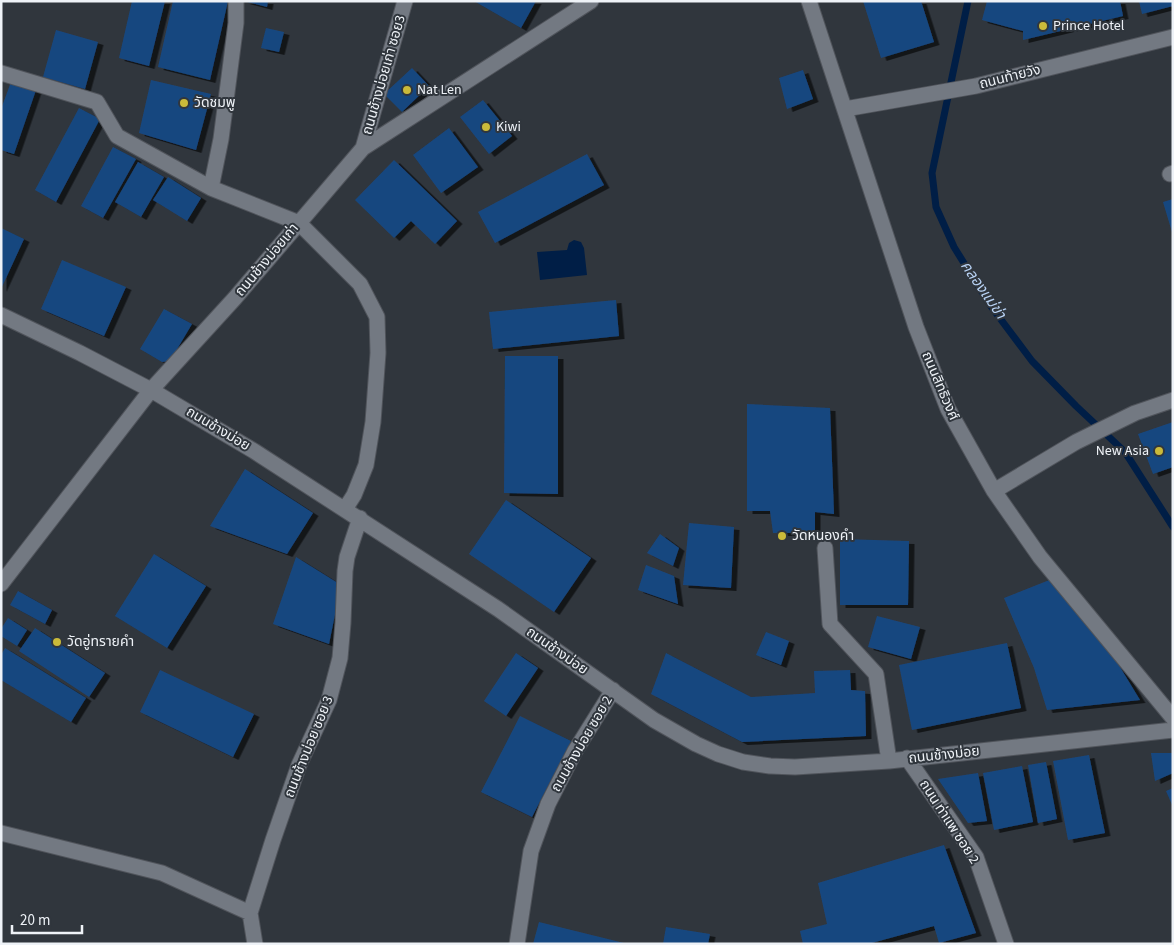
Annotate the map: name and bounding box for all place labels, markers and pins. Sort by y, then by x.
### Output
place label: Prince Hotel [1053,16,1125,36]
marker: Prince Hotel [1037,20,1049,32]
place label: Nat Len [417,80,462,100]
marker: Nat Len [401,84,413,96]
place label: วัดชมพู [194,93,236,113]
marker: วัดชมพู [178,97,190,109]
place label: Kiwi [496,117,521,137]
marker: Kiwi [480,121,492,133]
place label: New Asia [1096,441,1149,461]
marker: New Asia [1153,445,1165,457]
place label: วัดหนองคำ [792,526,854,546]
marker: วัดหนองคำ [776,530,788,542]
place label: วัดอู่ทรายคำ [67,632,134,652]
marker: วัดอู่ทรายคำ [51,636,63,648]

